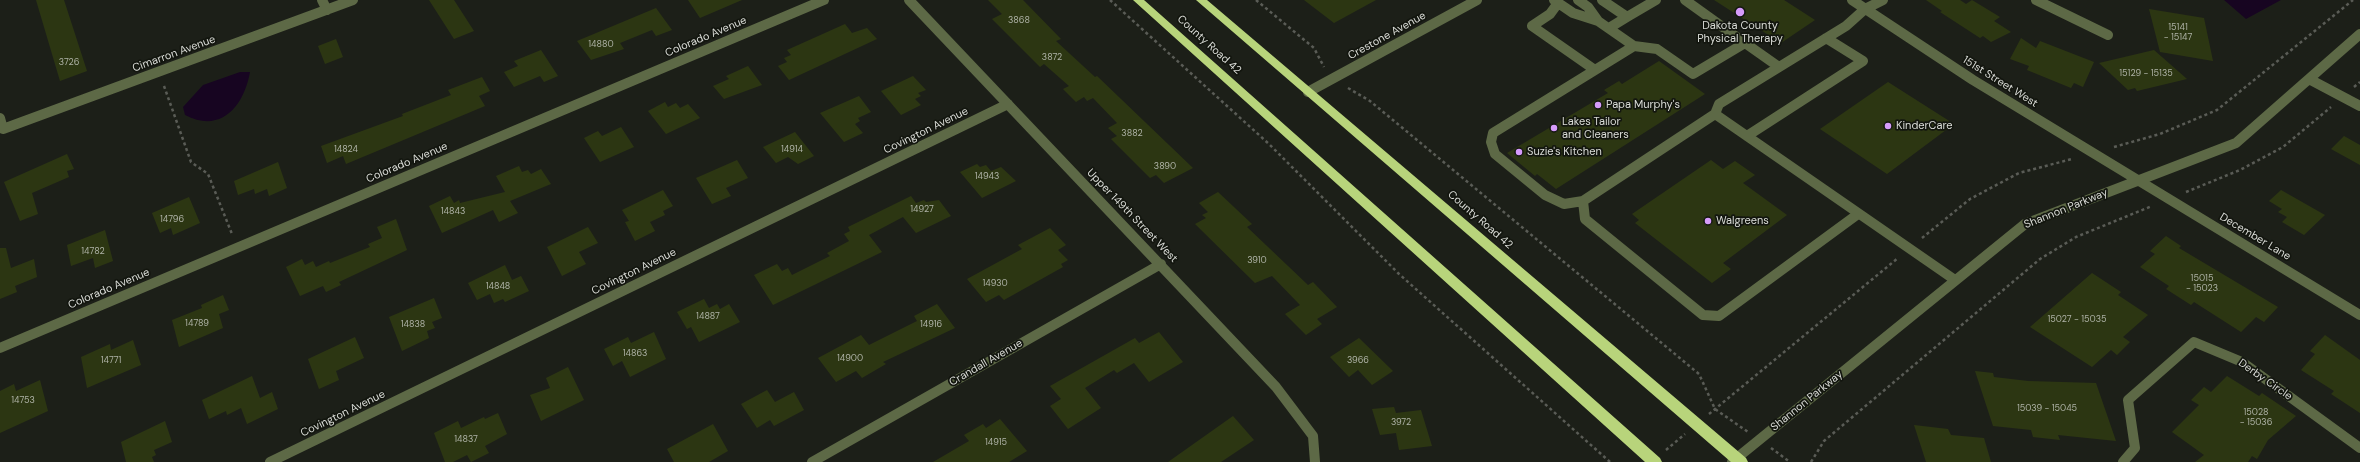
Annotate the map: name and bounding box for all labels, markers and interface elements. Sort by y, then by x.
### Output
marker: Dakota County Physical Therapy [1734,6,1746,18]
street label: Crestone Avenue [1346,9,1428,63]
street label: County Road 42 [1174,13,1244,77]
street label: Colorado Avenue [663,14,749,60]
house number: 3868 [1008,16,1030,26]
place label: Dakota County Physical Therapy [1697,19,1783,45]
house number: 15141 - 15147 [2164,23,2192,44]
street label: Cimarron Avenue [131,33,217,75]
house number: 14880 [588,40,614,50]
house number: 3872 [1042,53,1062,63]
street label: 151st Street West [1960,54,2040,110]
house number: 3726 [59,58,79,68]
house number: 15129 - 15135 [2119,69,2173,79]
place label: Papa Murphy's [1606,98,1680,112]
marker: Papa Murphy's [1593,100,1603,110]
street label: Covington Avenue [882,105,970,157]
place label: Lakes Tailor and Cleaners [1562,115,1629,141]
place label: KinderCare [1896,119,1953,133]
marker: KinderCare [1883,121,1893,131]
marker: Lakes Tailor and Cleaners [1549,123,1559,133]
house number: 3882 [1121,129,1143,139]
street label: Colorado Avenue [364,140,450,186]
house number: 14824 [334,145,358,155]
house number: 14914 [781,145,803,155]
place label: Suzie's Kitchen [1527,145,1602,159]
marker: Suzie's Kitchen [1514,147,1524,157]
house number: 3890 [1154,162,1176,172]
street label: Upper 149th Street West [1084,167,1180,265]
house number: 14943 [975,172,999,182]
street label: Shannon Parkway [2022,186,2110,232]
street label: County Road 42 [1445,188,1515,252]
house number: 14927 [910,205,934,215]
house number: 14843 [441,207,465,217]
street label: December Lane [2217,211,2293,263]
place label: Walgreens [1716,214,1769,228]
house number: 14796 [160,215,184,225]
marker: Walgreens [1703,216,1713,226]
street label: Covington Avenue [590,246,678,298]
house number: 14782 [81,247,105,257]
house number: 3910 [1247,256,1267,266]
street label: Colorado Avenue [66,266,152,312]
house number: 15015 - 15023 [2186,274,2218,295]
house number: 14930 [982,279,1008,289]
house number: 14848 [486,282,510,292]
house number: 14887 [696,312,720,322]
house number: 15027 - 15035 [2047,315,2107,325]
house number: 14789 [185,319,209,329]
house number: 14838 [401,320,425,330]
house number: 14916 [920,320,942,330]
street label: Crandall Avenue [947,337,1025,389]
house number: 14863 [623,349,647,359]
house number: 14900 [837,354,863,364]
house number: 14771 [101,356,121,366]
house number: 3966 [1347,356,1369,366]
street label: Derby Circle [2236,357,2294,403]
street label: Shannon Parkway [1768,368,1846,434]
street label: Covington Avenue [299,388,387,440]
house number: 14753 [11,396,35,406]
house number: 15039 - 15045 [2017,404,2077,414]
house number: 15028 - 15036 [2240,408,2272,429]
house number: 3972 [1391,418,1411,428]
house number: 14837 [454,435,478,445]
house number: 14915 [985,438,1007,448]

